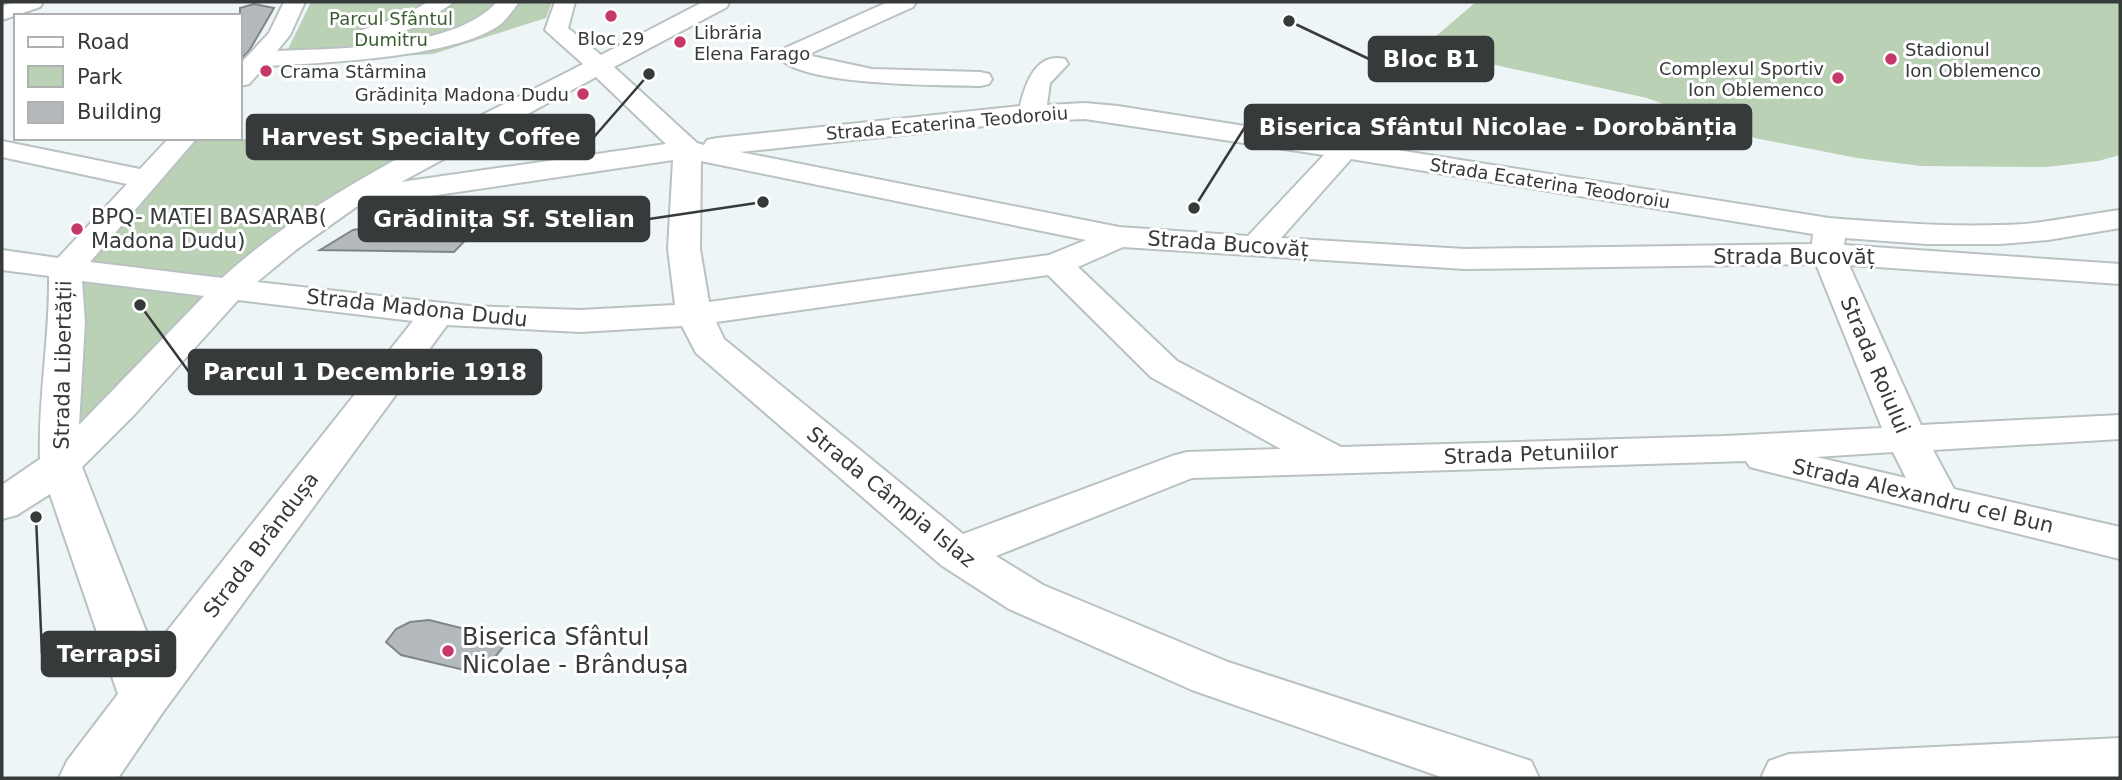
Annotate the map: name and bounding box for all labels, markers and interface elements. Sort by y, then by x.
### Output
park label: Parcul Sfântul Dumitru [329,8,453,50]
marker: Bloc 29 [603,8,619,24]
legend [14,14,242,140]
place label: Librăria Elena Farago [694,22,810,64]
place label: Bloc 29 [578,28,644,49]
text: Road [77,30,130,54]
marker: Librăria Elena Farago [672,34,688,50]
callout: Bloc B1 [1369,37,1493,81]
place label: Stadionul Ion Oblemenco [1905,39,2041,81]
text: Bloc B1 [1383,46,1479,72]
marker: Stadionul Ion Oblemenco [1883,51,1899,67]
place label: Complexul Sportiv Ion Oblemenco [1659,58,1824,100]
place label: Crama Stârmina [280,61,427,82]
marker: Crama Stârmina [258,63,274,79]
text: Park [77,65,123,89]
marker: Complexul Sportiv Ion Oblemenco [1830,70,1846,86]
place label: Grădinița Madona Dudu [355,84,569,105]
marker: Grădinița Madona Dudu [575,86,591,102]
text: Building [77,100,162,124]
street label: Strada Ecaterina Teodoroiu [825,102,1069,144]
callout: Biserica Sfântul Nicolae - Dorobănția [1245,105,1751,149]
text: Biserica Sfântul Nicolae - Dorobănția [1259,114,1737,141]
callout: Harvest Specialty Coffee [247,115,594,159]
text: Harvest Specialty Coffee [261,124,581,150]
street label: Strada Ecaterina Teodoroiu [1428,154,1672,212]
callout: Grădinița Sf. Stelian [359,197,649,241]
place label: BPQ- MATEI BASARAB( Madona Dudu) [91,205,327,253]
text: Grădinița Sf. Stelian [373,206,635,233]
marker: BPQ- MATEI BASARAB( Madona Dudu) [69,221,85,237]
street label: Strada Bucovăț [1147,226,1309,262]
street label: Strada Bucovăț [1713,245,1875,269]
street label: Strada Libertății [50,280,76,450]
street label: Strada Madona Dudu [305,284,529,332]
street label: Strada Roiului [1835,293,1915,437]
callout: Parcul 1 Decembrie 1918 [189,350,541,394]
text: Parcul 1 Decembrie 1918 [203,359,527,385]
street label: Strada Câmpia Islaz [802,422,980,572]
street label: Strada Petuniilor [1443,439,1619,469]
street label: Strada Alexandru cel Bun [1790,454,2056,538]
street label: Strada Brândușa [199,468,323,622]
place label: Biserica Sfântul Nicolae - Brândușa [462,623,688,679]
callout: Terrapsi [42,632,175,676]
text: Terrapsi [57,641,161,667]
marker: Biserica Sfântul Nicolae - Brândușa [440,643,456,659]

